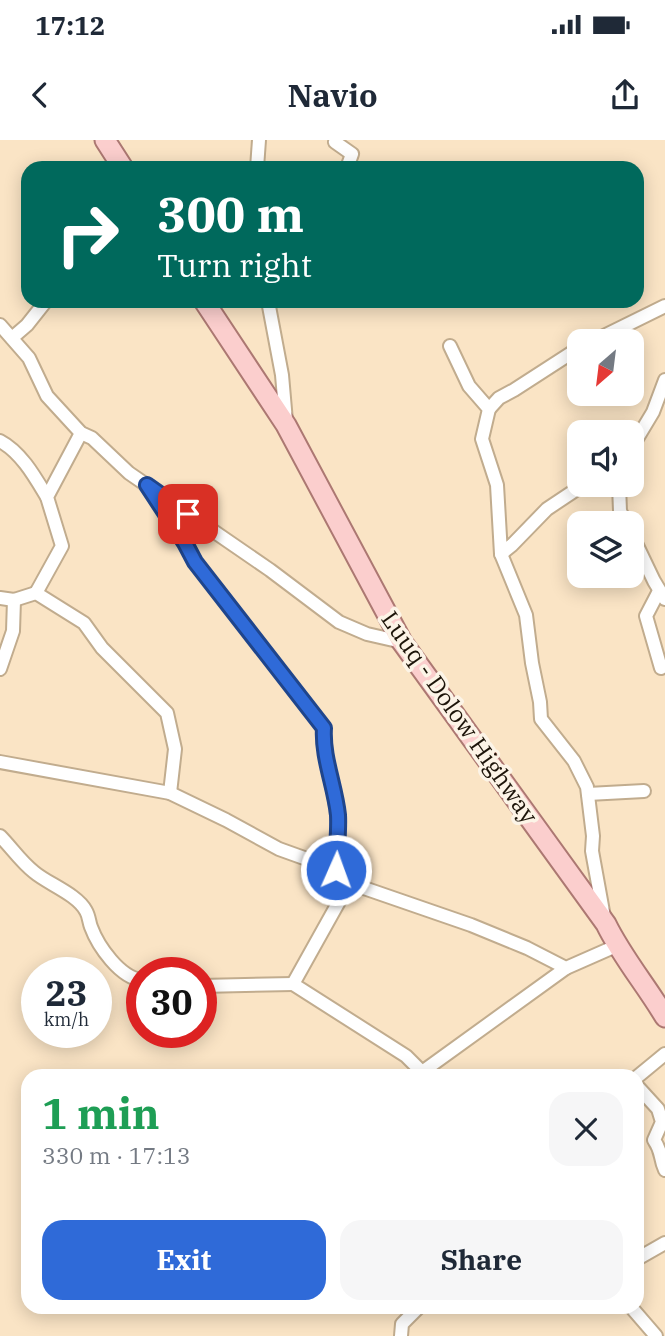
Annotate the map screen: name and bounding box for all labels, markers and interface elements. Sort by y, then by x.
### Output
text: 17:12 [35,8,105,42]
text: Navio [287,74,378,116]
icon: back [21,76,59,114]
icon: share [606,76,644,114]
text: 300 m [157,182,304,245]
icon: right [42,189,133,280]
text: Turn right [157,244,312,286]
north arrow [567,329,644,406]
map controls [567,329,644,588]
button: sound [567,420,644,497]
pin [158,484,218,544]
icon: arrive [169,495,207,533]
button: layers [567,511,644,588]
street label: Luuq - Dolow Highway [375,604,546,830]
position arrow [299,833,373,907]
speed limit sign: 30 [126,957,217,1048]
text: 23 [45,970,88,1016]
text: km/h [44,1008,89,1031]
text: 1 min [42,1086,160,1141]
button: close [549,1092,623,1166]
text: 330 m · 17:13 [42,1140,191,1170]
button: Exit [42,1220,326,1300]
button: Share [340,1220,623,1300]

